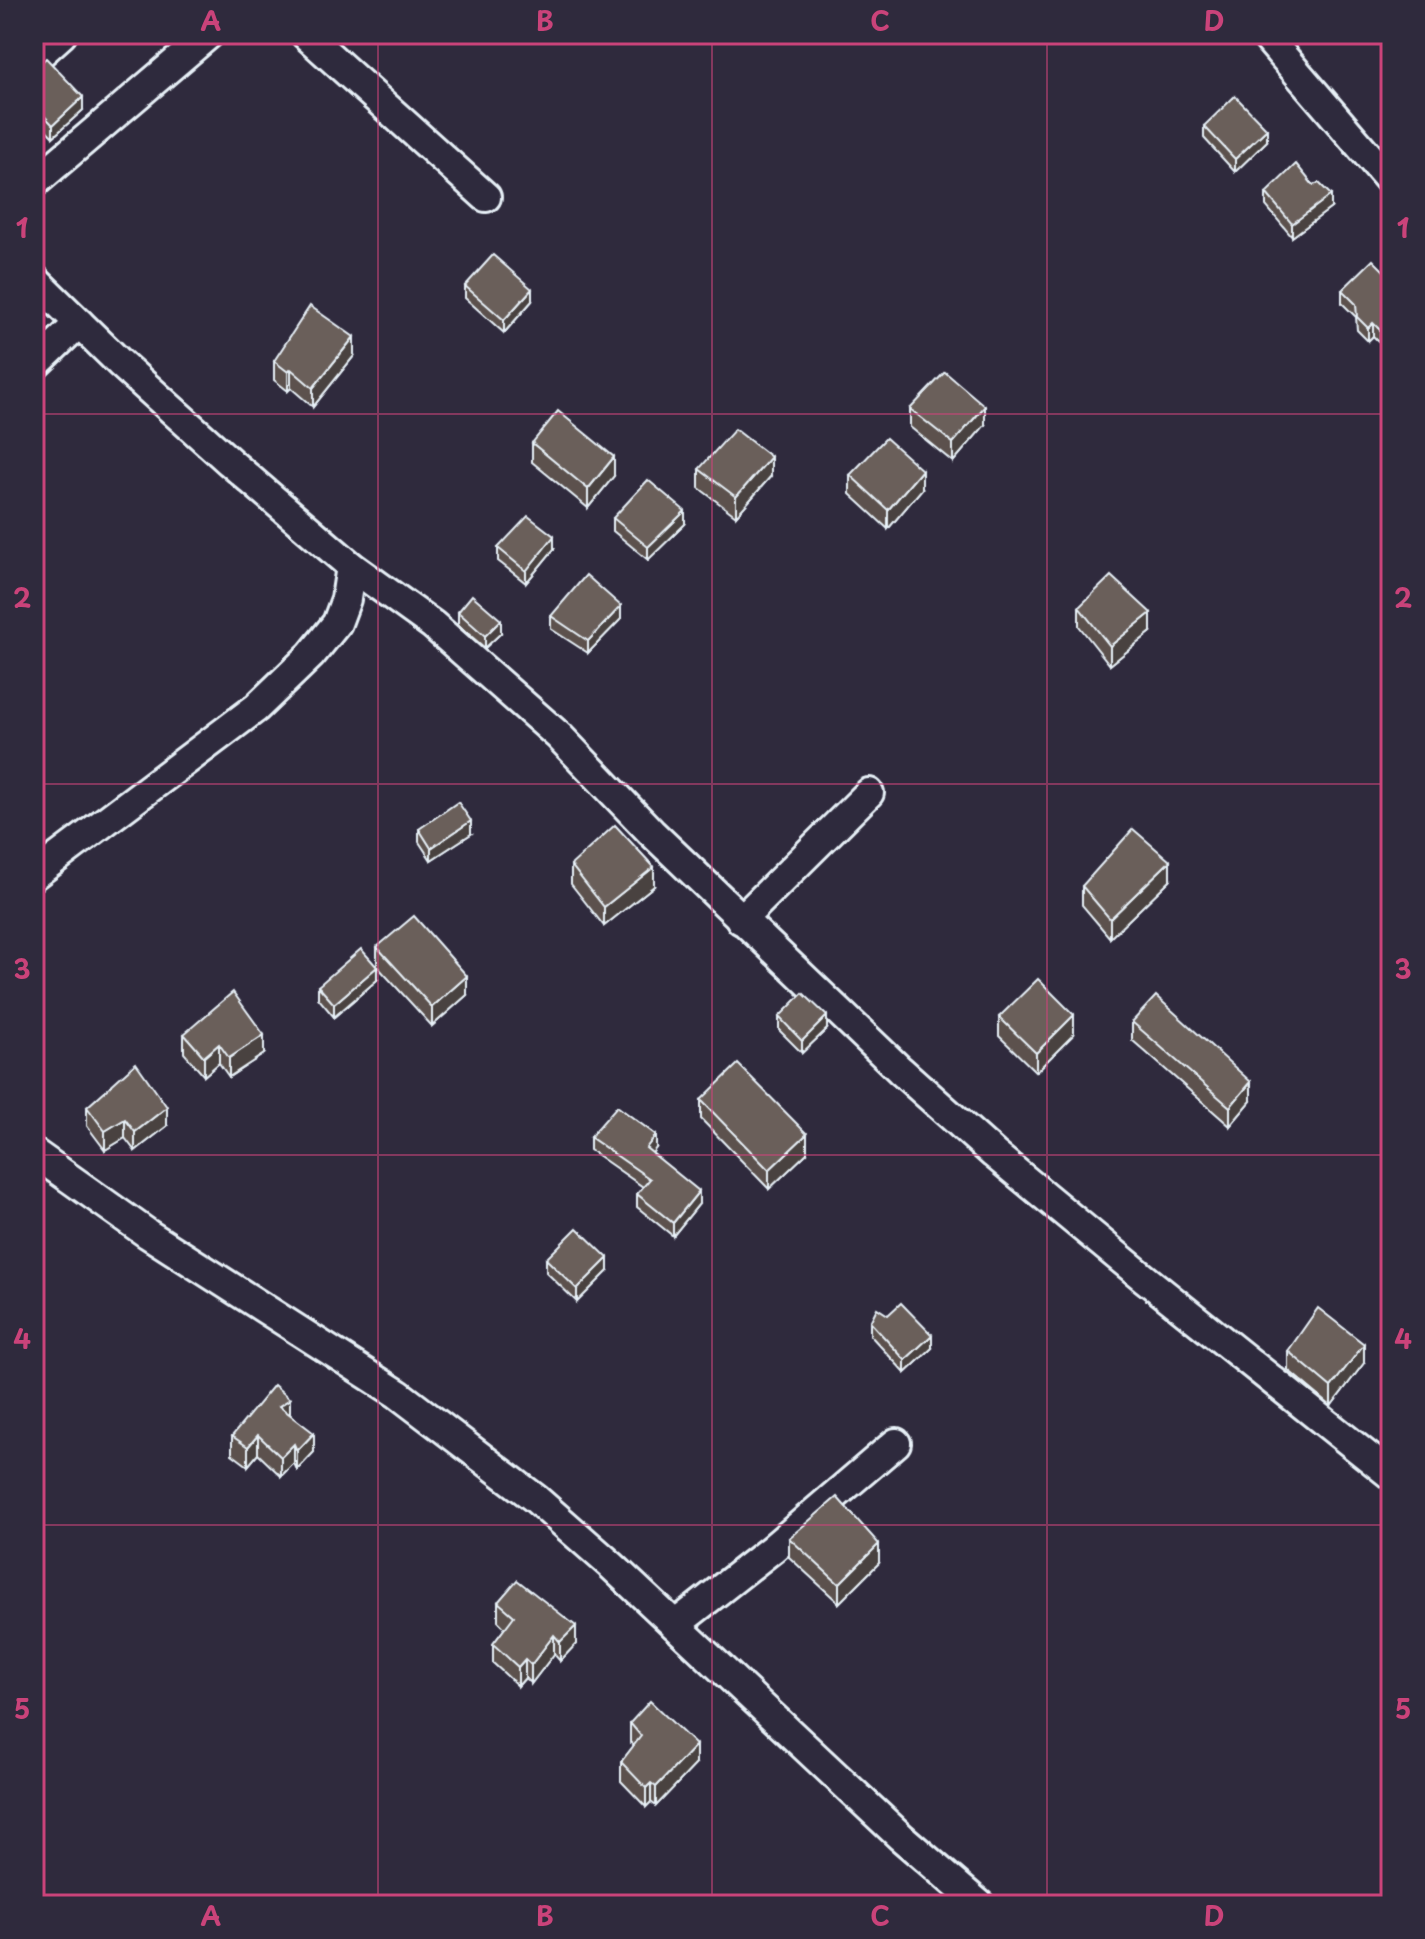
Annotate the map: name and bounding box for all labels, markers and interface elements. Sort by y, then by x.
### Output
text: A [201,1,221,40]
text: B [536,1,554,40]
text: C [870,1,890,40]
text: D [1204,1,1224,40]
text: 1 [16,208,28,247]
text: 1 [1397,208,1409,247]
text: 2 [13,578,31,617]
text: 2 [1394,578,1412,617]
text: 3 [13,949,31,988]
text: 3 [1394,949,1412,988]
text: 4 [13,1319,31,1358]
text: 4 [1394,1319,1412,1358]
text: 5 [14,1689,30,1728]
text: 5 [1395,1689,1411,1728]
text: A [201,1896,221,1935]
text: B [536,1896,554,1935]
text: C [870,1896,890,1935]
text: D [1204,1896,1224,1935]

